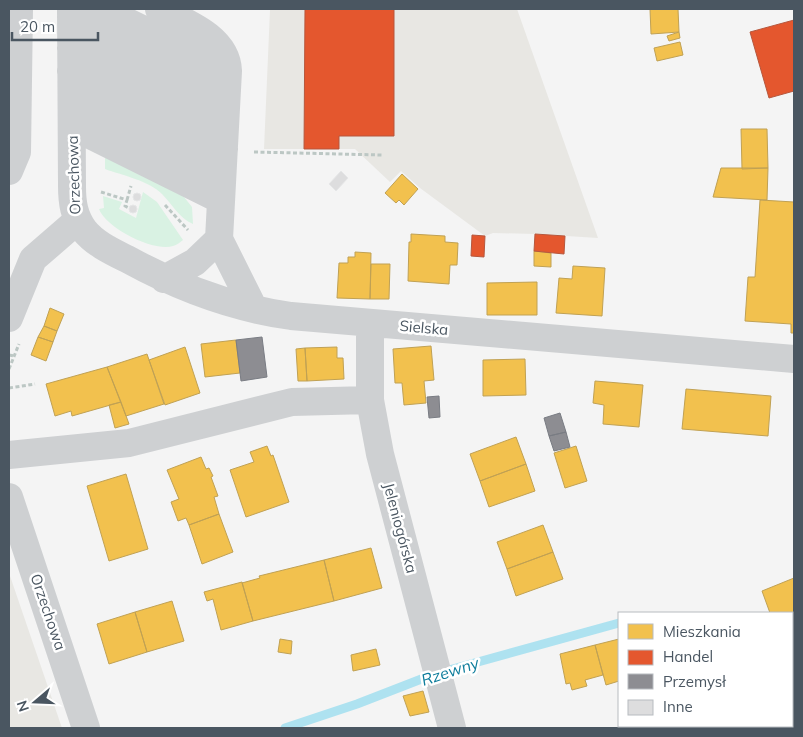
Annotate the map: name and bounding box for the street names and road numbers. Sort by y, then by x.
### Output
street label: Orzechowa [63,135,84,215]
street label: Sielska [399,316,449,339]
street label: Jeleniogórska [379,481,422,575]
street label: Orzechowa [27,571,70,652]

